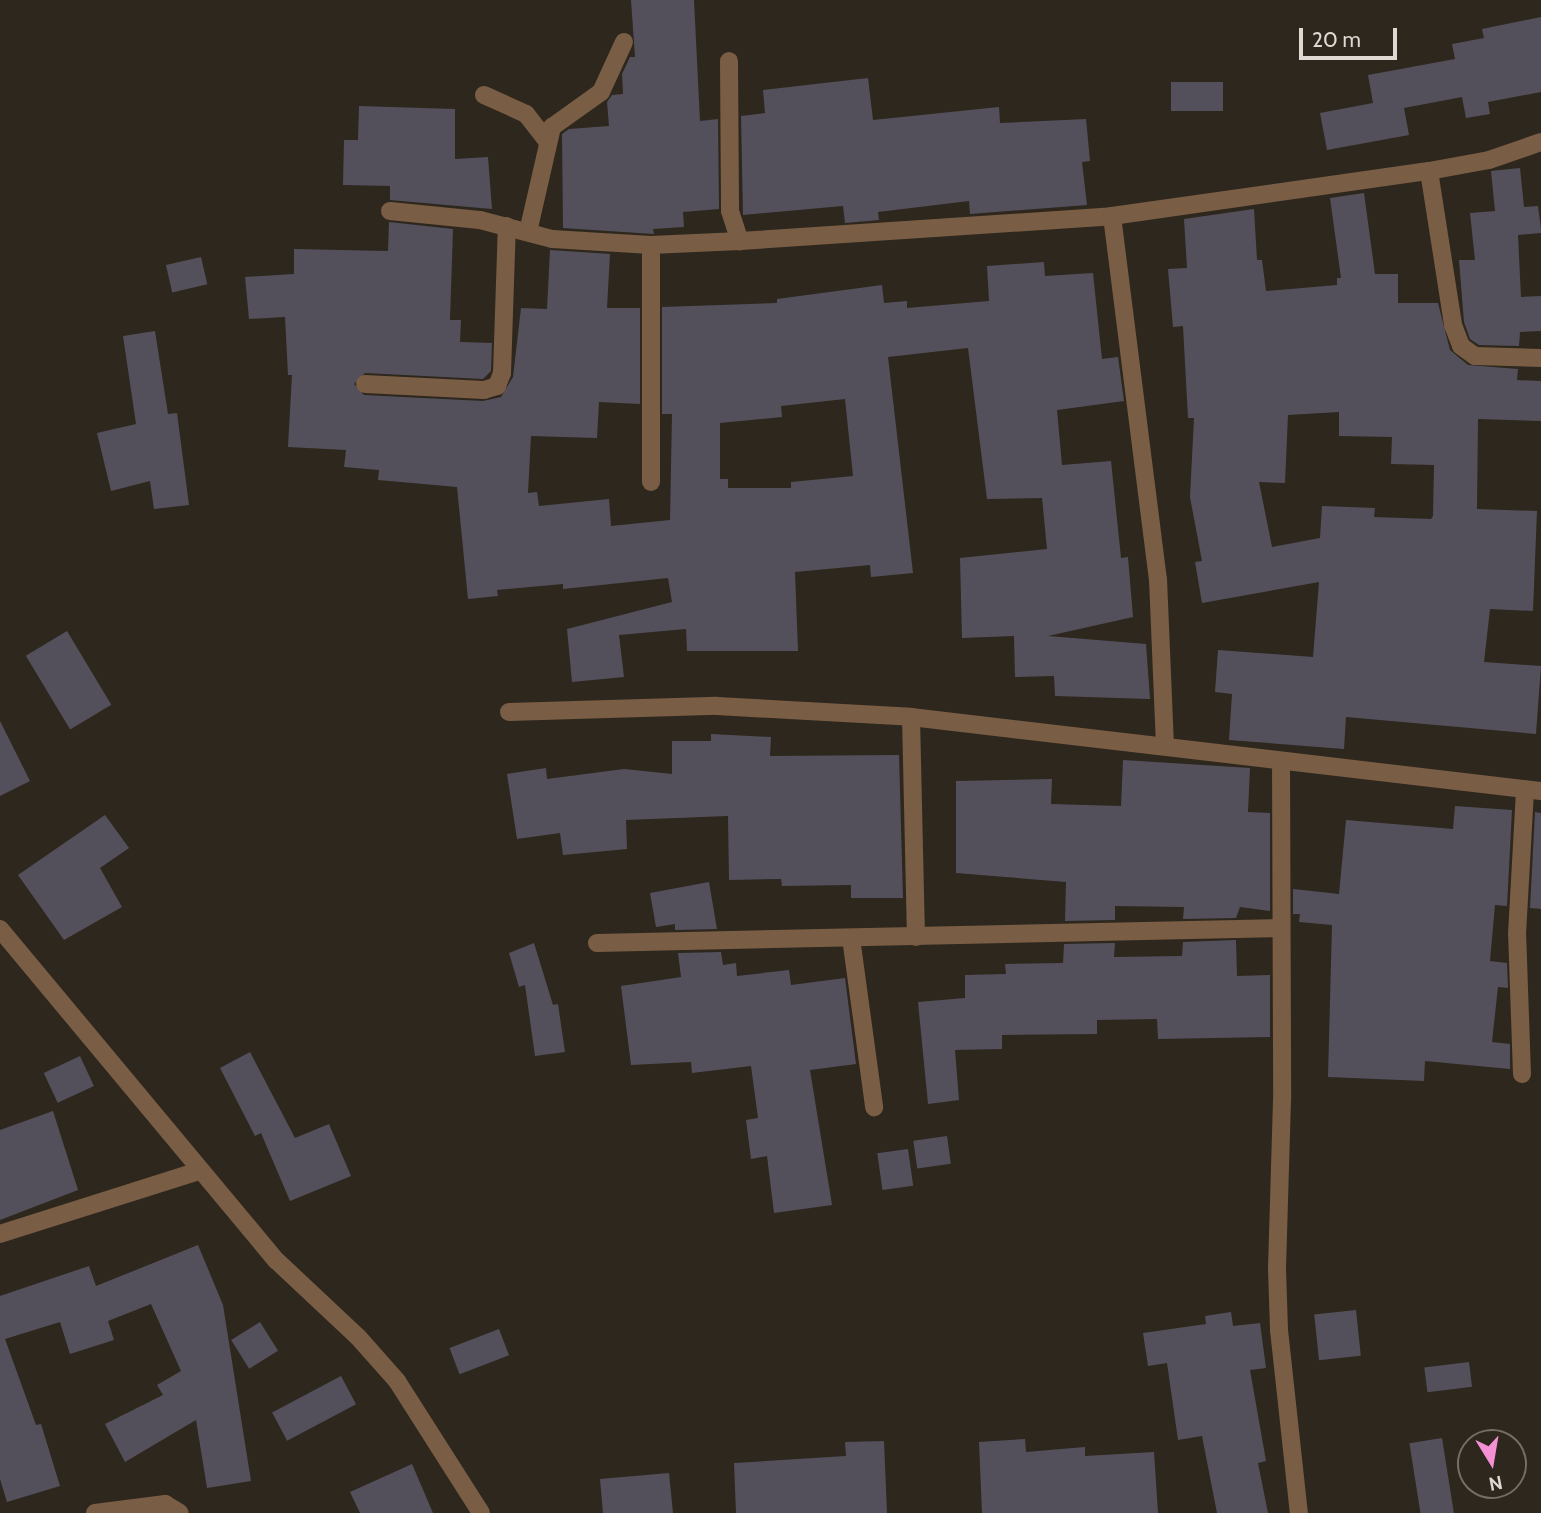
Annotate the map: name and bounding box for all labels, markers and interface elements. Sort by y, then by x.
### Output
scale bar [1303,14,1401,58]
text: 20 m [1312,27,1361,52]
north arrow [1457,1429,1527,1499]
text: N [1487,1471,1505,1496]

